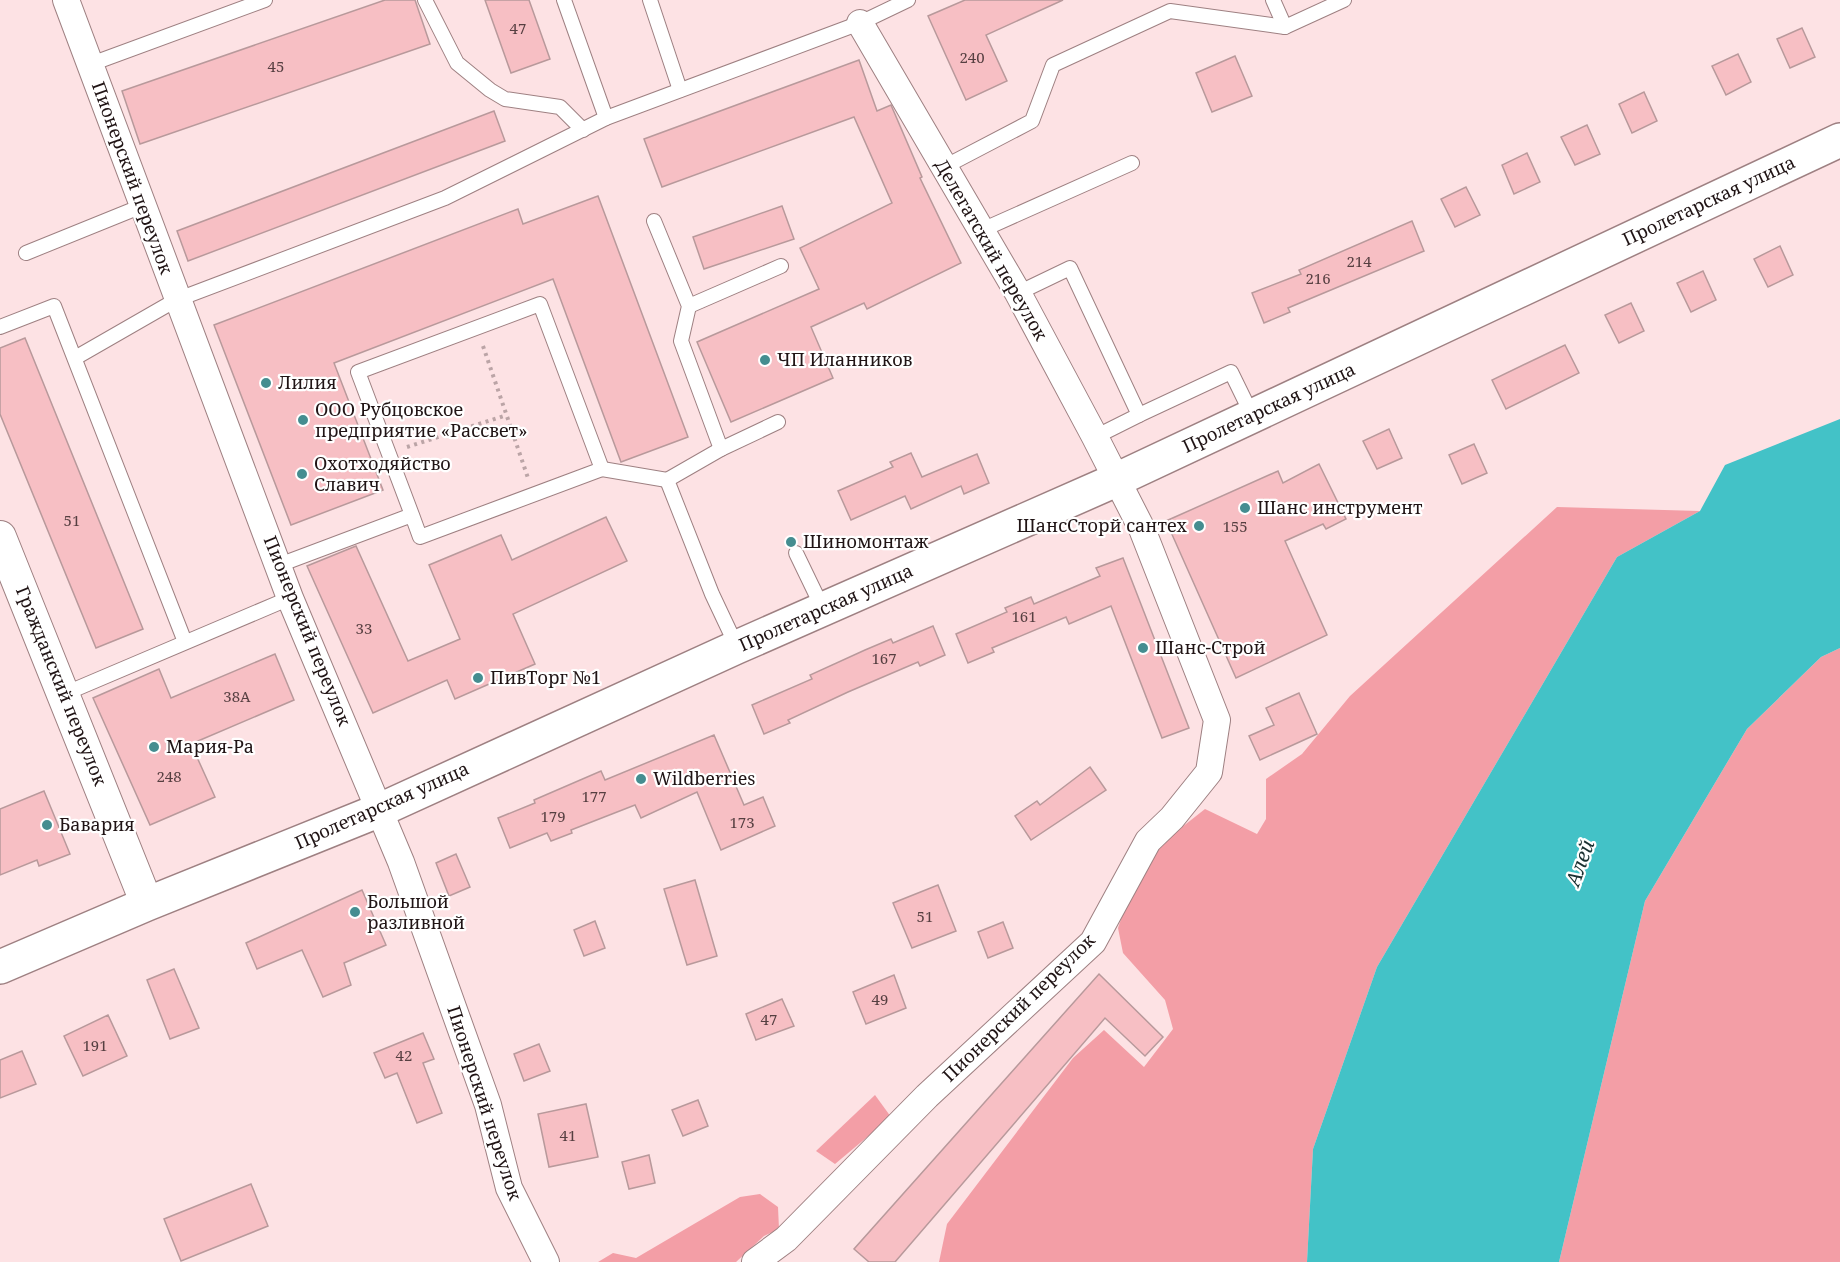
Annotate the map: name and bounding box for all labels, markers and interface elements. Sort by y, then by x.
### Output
house number: 47 [510,18,526,38]
house number: 240 [959,47,985,67]
house number: 45 [268,56,284,76]
street label: Пионерский переулок [87,78,179,278]
street label: Пролетарская улица [1618,149,1799,251]
street label: Делегатский переулок [930,155,1054,345]
house number: 214 [1346,251,1372,271]
house number: 216 [1305,268,1331,288]
place label: ЧП Иланников [777,347,913,371]
marker: ЧП Иланников [758,353,772,367]
street label: Пролетарская улица [1178,356,1359,458]
place label: Лилия [278,370,337,394]
marker: Лилия [259,376,273,390]
place label: ООО Рубцовское предприятие «Рассвет» [315,397,527,442]
marker: ООО Рубцовское предприятие «Рассвет» [296,413,310,427]
place label: Охотходяйство Славич [314,451,451,496]
marker: Охотходяйство Славич [295,467,309,481]
place label: Шанс инструмент [1257,495,1423,519]
marker: Шанс инструмент [1238,501,1252,515]
house number: 51 [64,510,80,530]
place label: ШансСторй сантех [1017,513,1188,537]
house number: 155 [1222,516,1248,536]
marker: ШансСторй сантех [1192,519,1206,533]
place label: Шиномонтаж [803,529,929,553]
street label: Пионерский переулок [259,532,357,730]
marker: Шиномонтаж [784,535,798,549]
street label: Пролетарская улица [735,558,916,656]
street label: Гражданский переулок [11,582,113,789]
house number: 161 [1011,606,1037,626]
house number: 33 [356,618,372,638]
place label: Шанс-Строй [1155,635,1266,659]
marker: Шанс-Строй [1136,641,1150,655]
house number: 167 [871,648,897,668]
place label: ПивТорг №1 [490,665,601,689]
marker: ПивТорг №1 [471,671,485,685]
house number: 38А [223,686,251,706]
place label: Мария-Ра [166,734,254,758]
marker: Мария-Ра [147,740,161,754]
street label: Пролетарская улица [291,756,472,854]
house number: 248 [156,766,182,786]
place label: Wildberries [653,766,755,790]
marker: Wildberries [634,772,648,786]
house number: 177 [581,786,607,806]
house number: 179 [540,806,566,826]
place label: Бавария [59,812,135,836]
house number: 173 [729,812,755,832]
marker: Бавария [40,818,54,832]
water label: Алей [1558,836,1600,892]
place label: Большой разливной [367,889,465,934]
marker: Большой разливной [348,905,362,919]
house number: 51 [917,906,933,926]
street label: Пионерский переулок [937,928,1100,1087]
house number: 49 [872,989,888,1009]
street label: Пионерский переулок [442,1002,528,1203]
house number: 47 [761,1009,777,1029]
house number: 191 [82,1035,108,1055]
house number: 42 [396,1045,412,1065]
house number: 41 [560,1125,576,1145]

